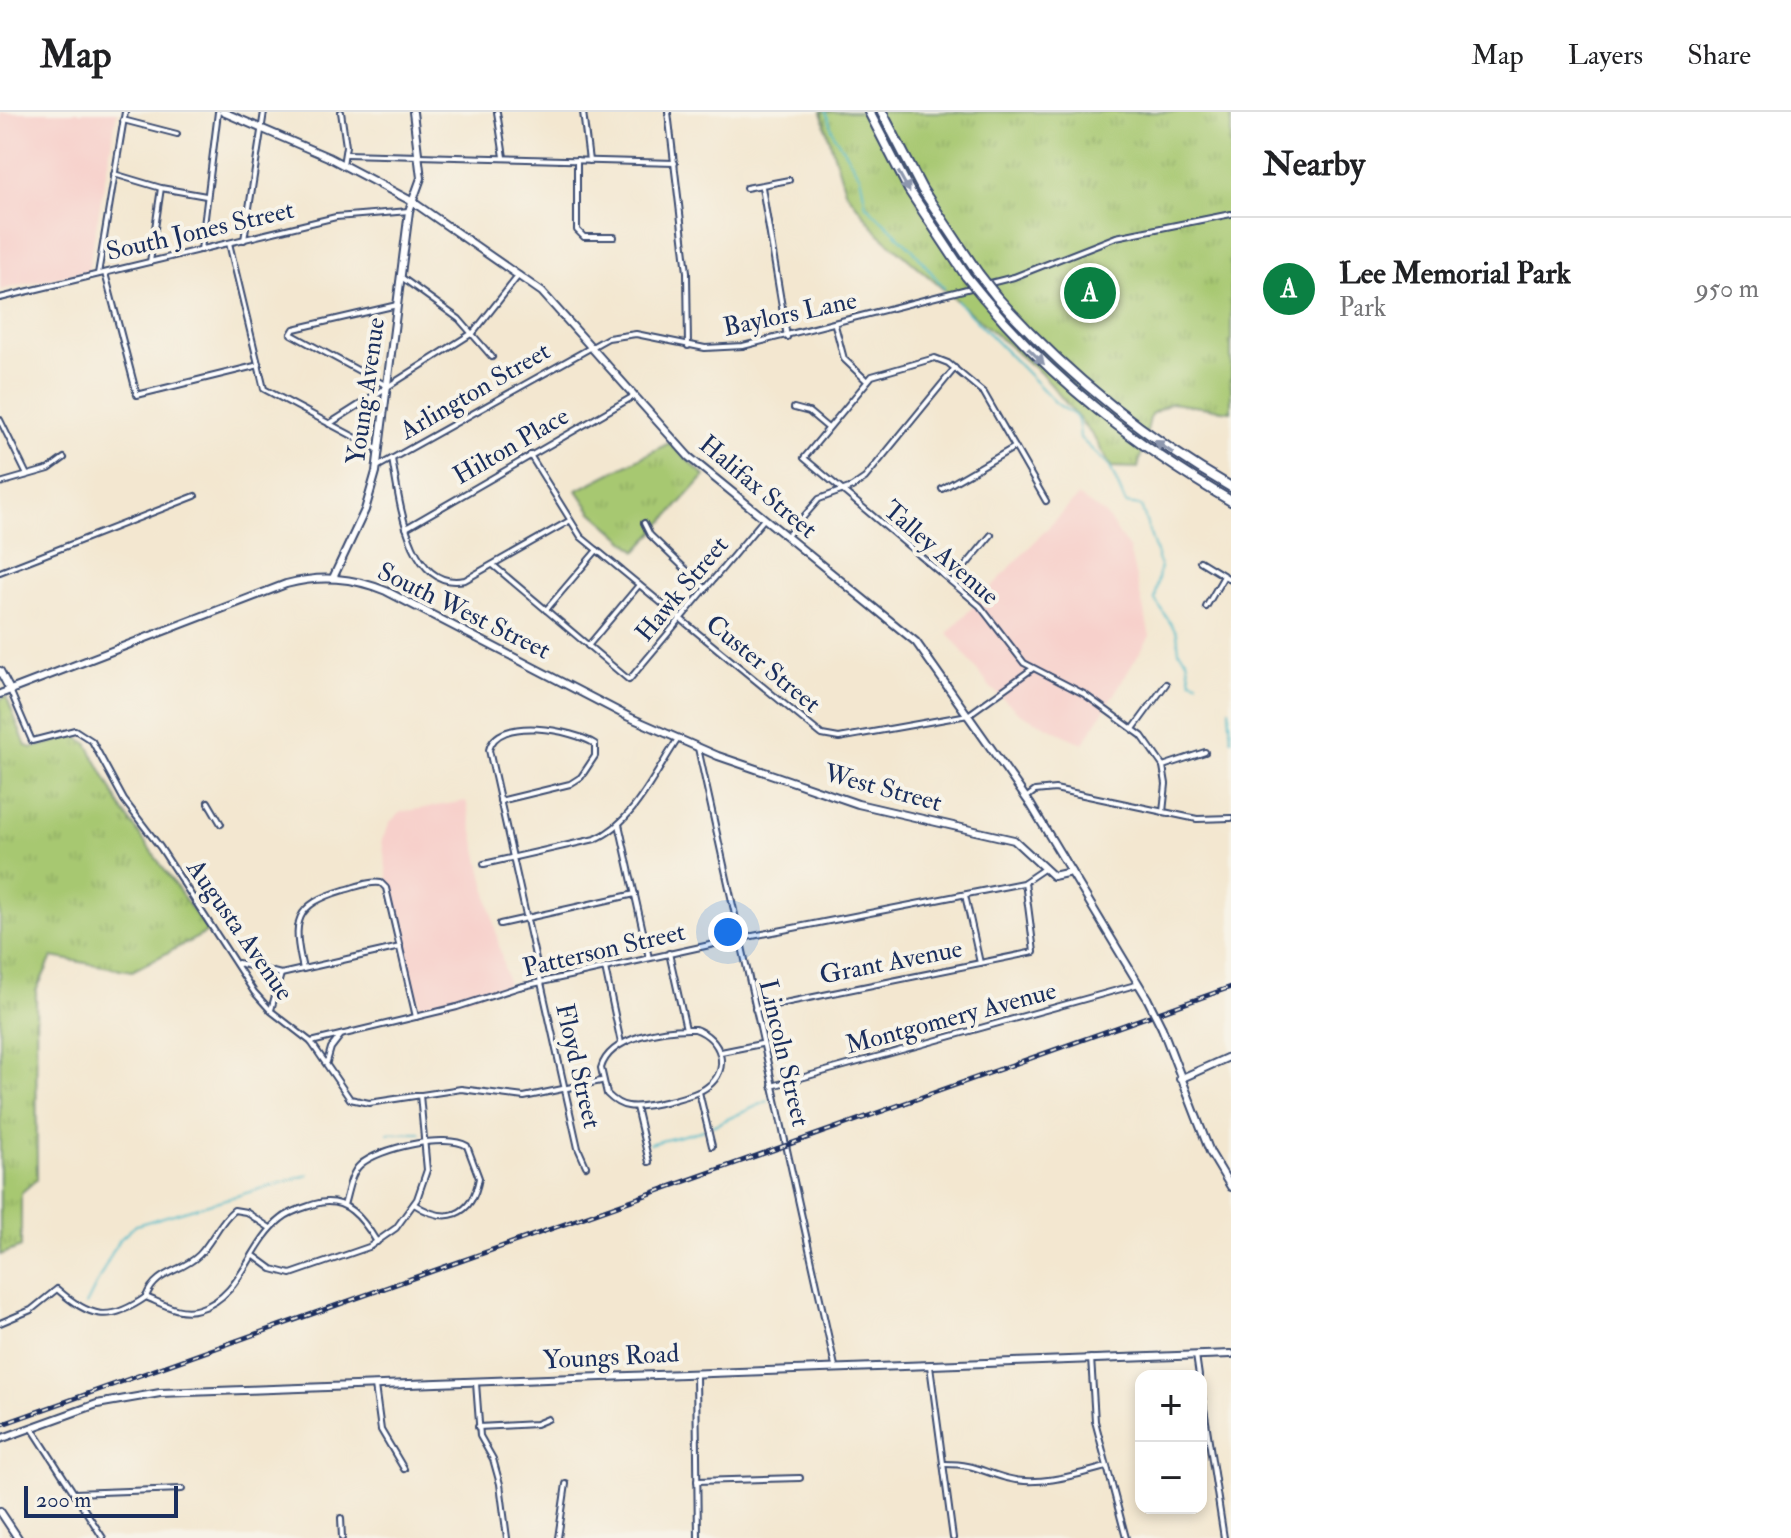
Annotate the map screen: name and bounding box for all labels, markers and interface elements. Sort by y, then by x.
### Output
text: Map [40,31,111,79]
text: Map [1471,38,1524,73]
text: Layers [1568,38,1643,73]
text: Share [1687,38,1751,73]
text: Nearby [1263,143,1365,186]
one-way arrow [897,170,911,193]
street label: South Jones Street [103,194,297,268]
text: Lee Memorial Park [1339,255,1571,292]
pin: A [1064,263,1116,323]
text: A [1281,273,1297,305]
text: 950 m [1696,273,1759,305]
street label: Baylors Lane [720,284,860,344]
text: Park [1339,292,1386,324]
street label: Young Avenue [340,315,392,467]
street label: Arlington Street [393,335,556,447]
one-way arrow [1026,346,1045,365]
street label: Hilton Place [447,400,575,492]
street label: Halifax Street [692,428,824,546]
one-way arrow [1154,439,1175,454]
street label: Talley Avenue [876,494,1006,612]
street label: Hawk Street [628,530,736,648]
street label: South West Street [372,555,556,667]
street label: Custer Street [699,608,827,720]
street label: West Street [820,757,945,819]
street label: Augusta Avenue [179,852,301,1007]
your location [708,912,748,952]
street label: Patterson Street [520,916,688,984]
street label: Grant Avenue [817,932,965,992]
street label: Montgomery Avenue [842,974,1060,1062]
street label: Lincoln Street [752,976,816,1130]
street label: Floyd Street [548,1000,608,1132]
street label: Youngs Road [542,1337,680,1377]
map controls [1135,1370,1207,1514]
button: + [1135,1370,1207,1442]
button: − [1135,1442,1207,1514]
scale bar [24,1482,178,1518]
text: 200 m [36,1486,91,1514]

